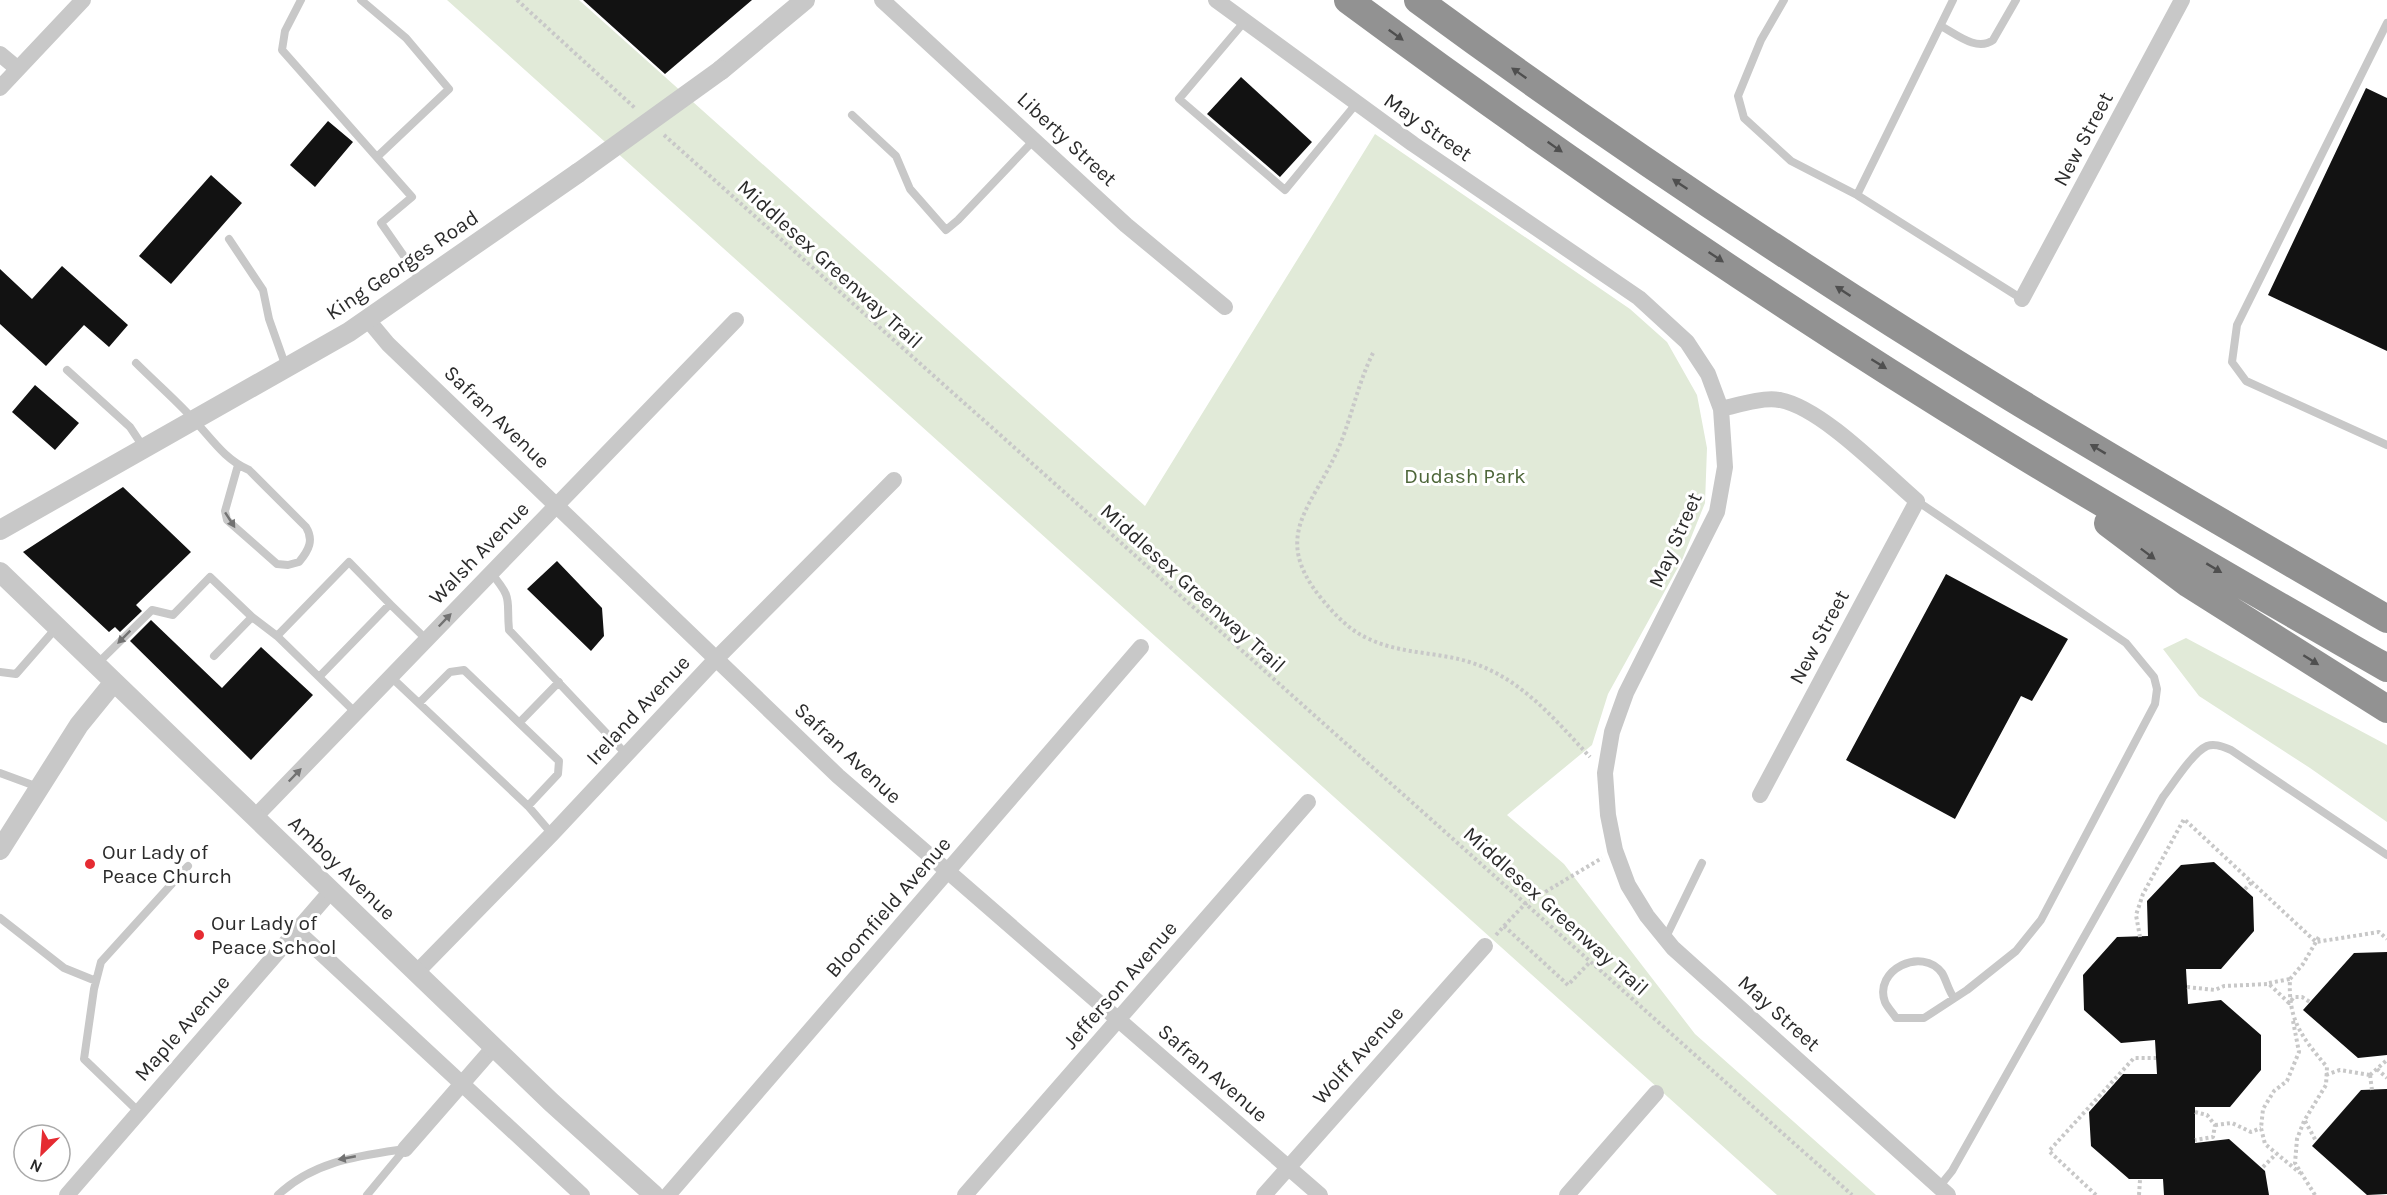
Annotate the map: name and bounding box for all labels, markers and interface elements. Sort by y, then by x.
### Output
one-way arrow [1388,28,1403,40]
one-way arrow [1512,67,1528,79]
street label: Liberty Street [1012,87,1122,191]
street label: May Street [1379,88,1477,166]
street label: New Street [2048,88,2118,190]
one-way arrow [1546,142,1563,153]
street label: Middlesex Greenway Trail [733,175,927,353]
one-way arrow [1672,178,1689,189]
street label: King Georges Road [321,205,483,325]
one-way arrow [1707,252,1724,263]
one-way arrow [1835,286,1851,297]
one-way arrow [1871,359,1887,370]
street label: Safran Avenue [439,361,555,473]
one-way arrow [2089,444,2106,454]
park label: Dudash Park [1404,464,1526,488]
street label: May Street [1643,489,1707,591]
street label: Walsh Avenue [424,497,534,609]
street label: Middlesex Greenway Trail [1096,499,1290,677]
one-way arrow [225,511,236,528]
one-way arrow [2141,547,2156,559]
one-way arrow [2206,563,2223,573]
street label: New Street [1784,586,1854,688]
one-way arrow [438,614,452,628]
one-way arrow [117,630,131,644]
street label: Ireland Avenue [581,650,695,770]
one-way arrow [2303,655,2319,666]
street label: Safran Avenue [790,697,906,809]
one-way arrow [288,769,302,783]
street label: Amboy Avenue [283,811,401,925]
street label: Middlesex Greenway Trail [1459,822,1653,1000]
street label: Bloomfield Avenue [820,832,956,982]
place label: Our Lady of Peace Church [102,840,232,888]
marker: Our Lady of Peace Church [83,857,97,871]
place label: Our Lady of Peace School [211,911,337,959]
street label: Jefferson Avenue [1058,916,1182,1054]
marker: Our Lady of Peace School [192,928,206,942]
street label: Maple Avenue [130,970,234,1086]
street label: May Street [1733,970,1825,1056]
street label: Wolff Avenue [1308,1001,1408,1109]
street label: Safran Avenue [1153,1019,1273,1127]
north arrow [12,1123,72,1183]
one-way arrow [337,1154,356,1163]
text: N [27,1155,45,1177]

